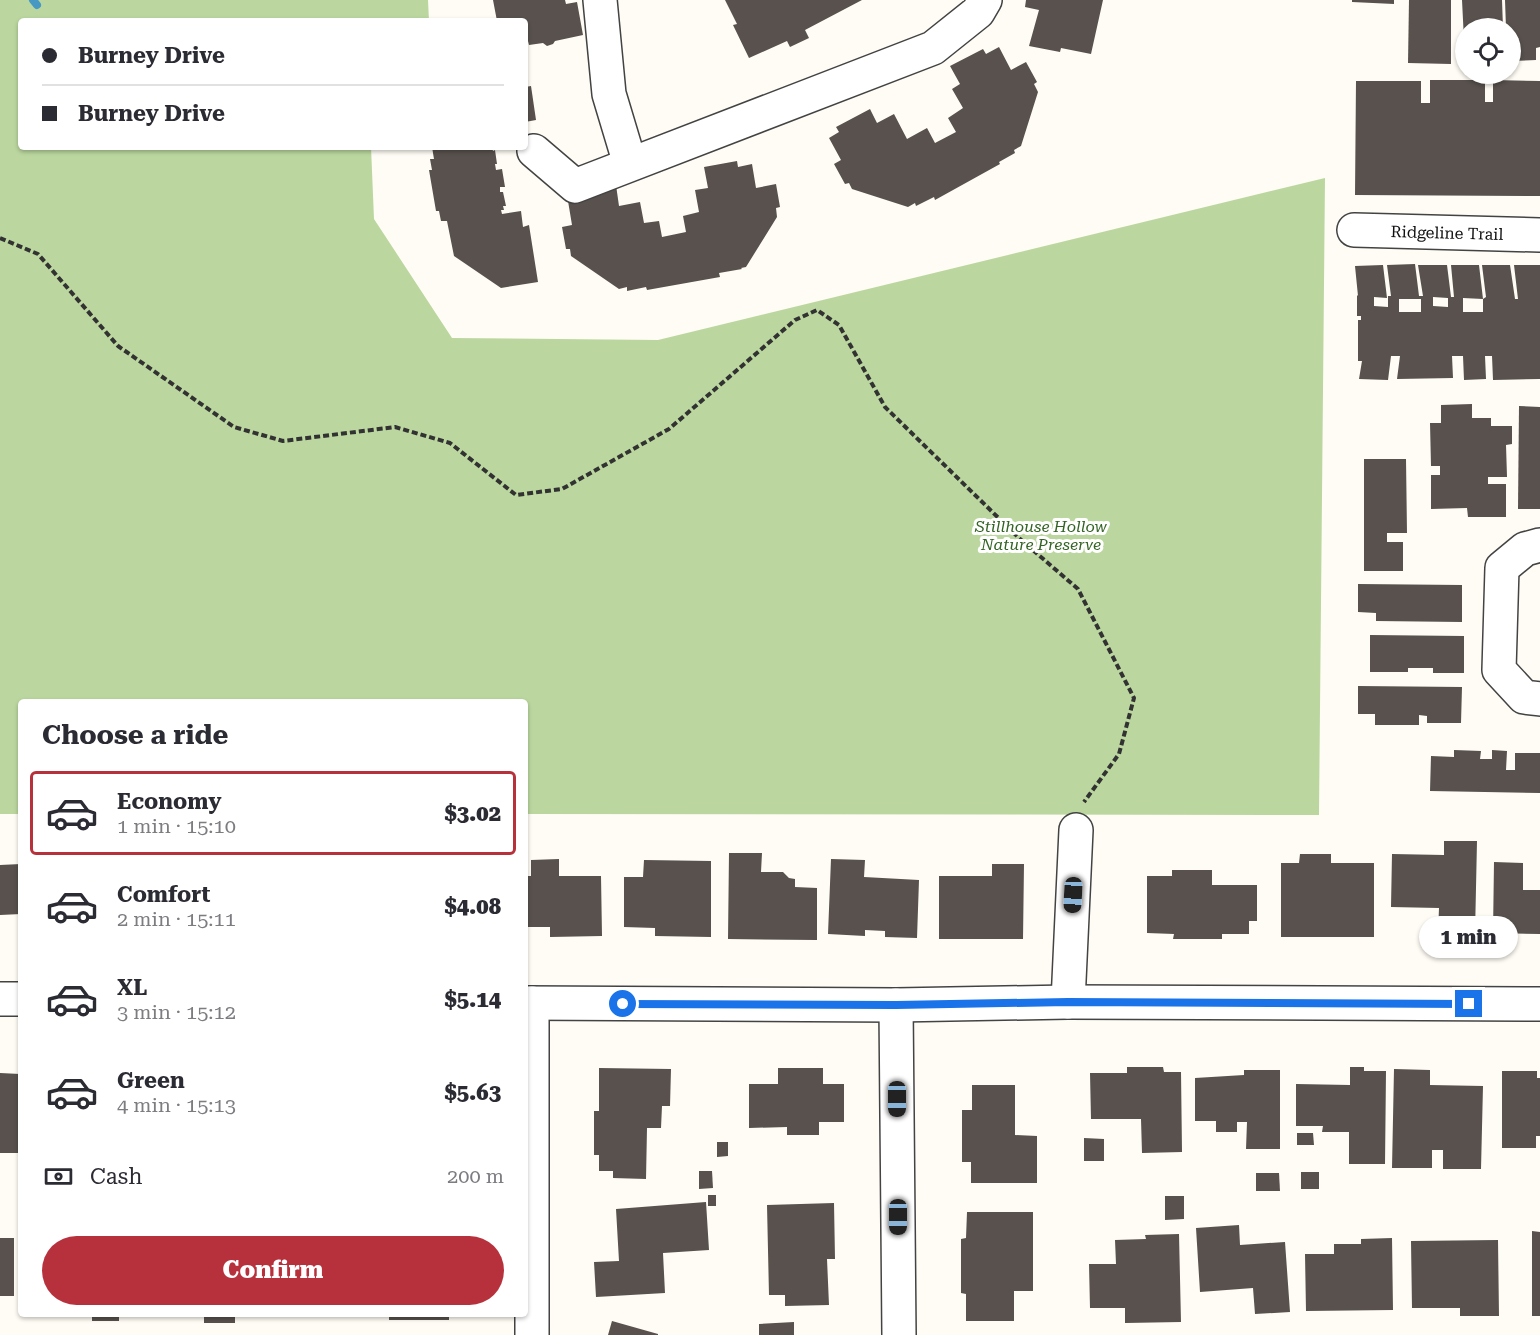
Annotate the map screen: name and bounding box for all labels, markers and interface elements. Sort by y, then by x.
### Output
map controls [1455,18,1521,84]
button: locate [1455,18,1521,84]
text: Burney Drive [78,43,225,68]
text: Burney Drive [78,101,225,126]
street label: Ridgeline Trail [1390,222,1504,244]
park label: Stillhouse Hollow Nature Preserve [974,517,1108,554]
text: Choose a ride [42,719,228,751]
icon: car [45,786,99,840]
text: Economy [117,789,221,814]
text: $3.02 [444,801,501,826]
text: 1 min · 15:10 [117,814,236,838]
car [1063,877,1083,913]
icon: car [45,879,99,933]
text: Comfort [117,882,210,907]
text: $4.08 [444,894,501,919]
text: 2 min · 15:11 [117,907,236,931]
callout: 1 min [1420,917,1518,959]
text: 1 min [1440,925,1497,949]
icon: car [45,972,99,1026]
text: XL [117,975,147,1000]
text: $5.14 [444,987,501,1012]
route start [609,990,636,1017]
route end [1455,990,1482,1017]
text: 3 min · 15:12 [117,1000,236,1024]
icon: car [45,1065,99,1119]
text: Green [117,1068,185,1093]
text: $5.63 [444,1080,501,1105]
car [888,1081,906,1117]
text: 4 min · 15:13 [117,1093,236,1117]
icon: cash [42,1160,75,1193]
text: Cash [90,1164,142,1189]
text: 200 m [447,1164,504,1188]
car [889,1199,907,1235]
button: Confirm [42,1236,504,1305]

